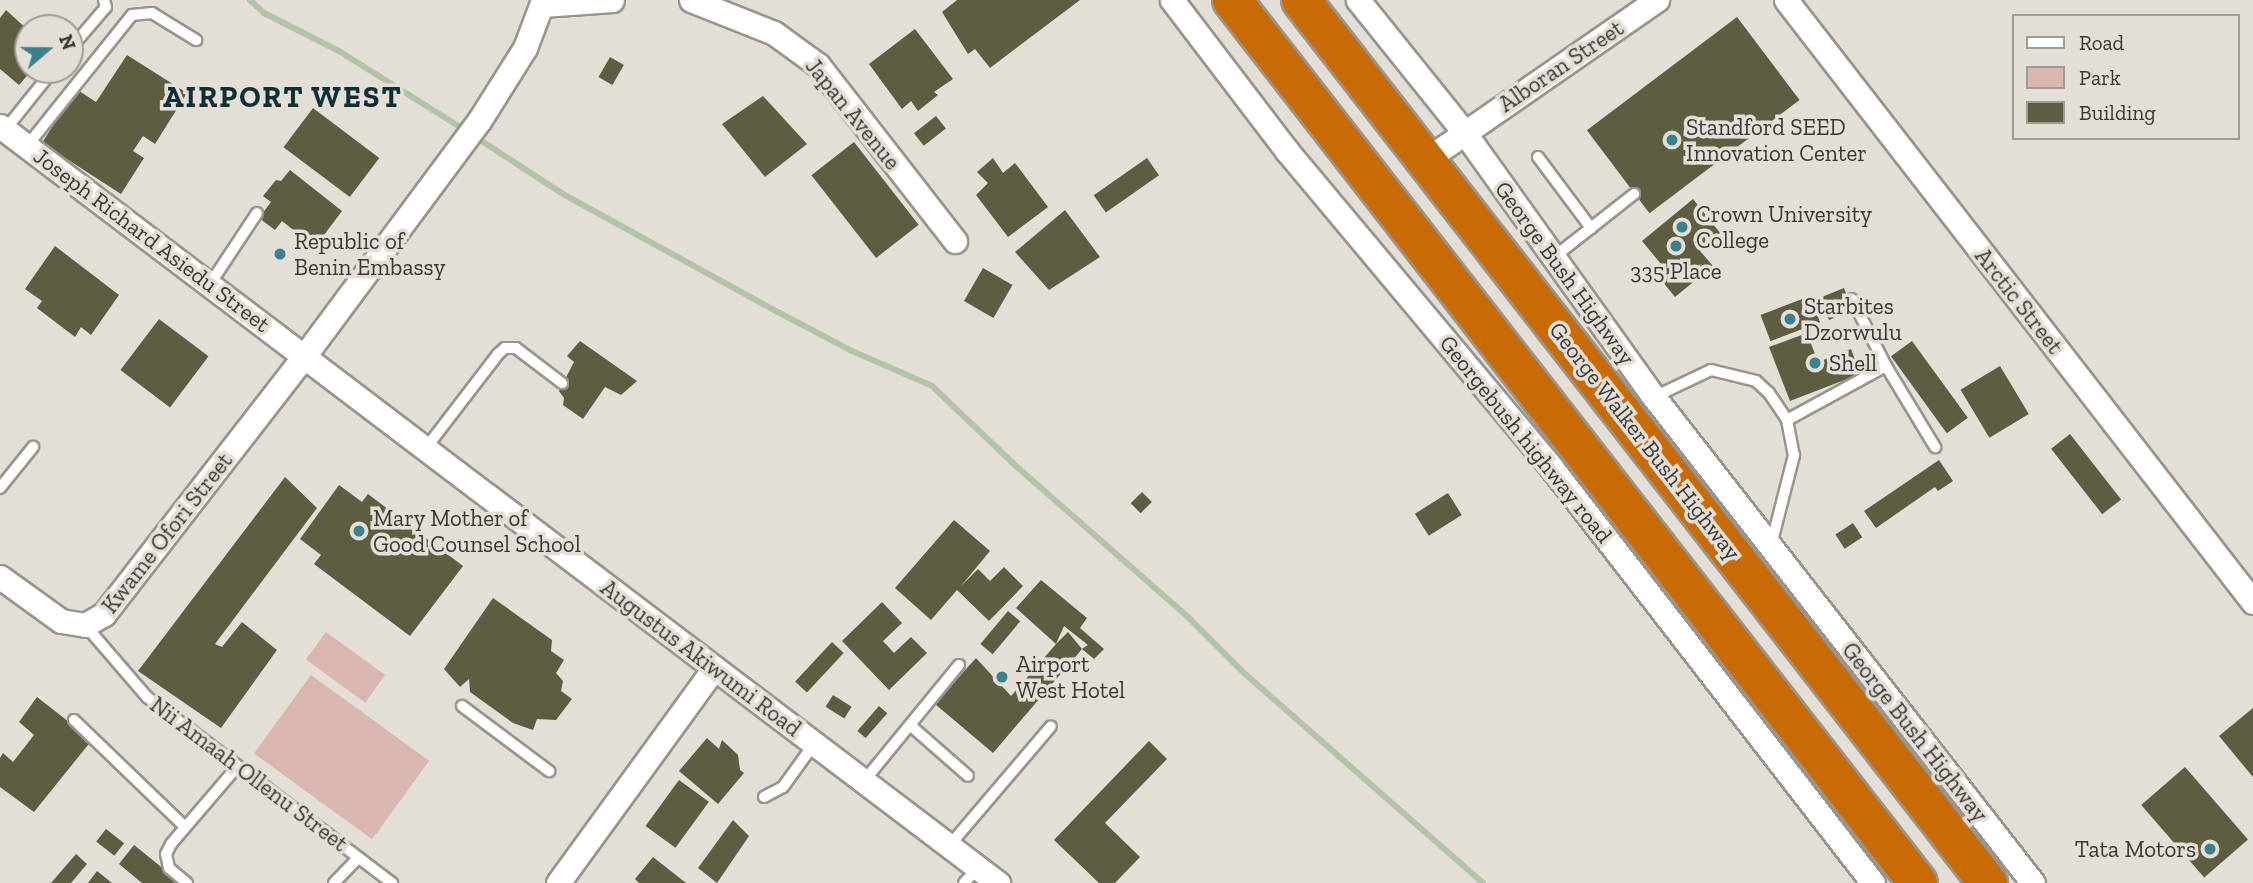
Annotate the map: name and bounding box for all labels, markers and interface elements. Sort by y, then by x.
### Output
north arrow [14,14,84,84]
street label: Alboran Street [1493,14,1629,118]
legend [2011,14,2239,140]
text: Road [2079,30,2124,55]
text: N [54,32,81,53]
street label: Japan Avenue [799,52,907,176]
text: Park [2079,65,2121,90]
district label: AIRPORT WEST [164,79,402,115]
text: Building [2079,100,2156,125]
place label: Standford SEED Innovation Center [1686,113,1867,167]
marker: Standford SEED Innovation Center [1664,132,1680,148]
street label: Joseph Richard Asiedu Street [28,142,276,338]
street label: George Bush Highway [1489,176,1641,370]
place label: Crown University College [1696,200,1872,254]
marker: Crown University College [1674,219,1690,235]
place label: Republic of Benin Embassy [294,227,445,281]
marker: 335 Place [1668,238,1684,254]
street label: Arctic Street [1969,243,2069,359]
marker: Republic of Benin Embassy [272,246,288,262]
place label: 335 Place [1630,257,1722,285]
place label: Starbites Dzorwulu [1804,292,1902,346]
marker: Starbites Dzorwulu [1782,311,1798,327]
street label: George Walker Bush Highway [1543,316,1747,566]
street label: Georgebush highway road [1434,329,1618,549]
place label: Shell [1829,349,1877,377]
marker: Shell [1807,355,1823,371]
street label: Kwame Ofori Street [96,447,238,619]
place label: Mary Mother of Good Counsel School [373,504,581,558]
marker: Mary Mother of Good Counsel School [351,523,367,539]
street label: Augustus Akiwumi Road [595,573,807,743]
street label: George Bush Highway [1836,637,1994,827]
place label: Airport West Hotel [1016,650,1125,704]
marker: Airport West Hotel [994,669,1010,685]
street label: Nii Amaah Ollenu Street [144,690,354,858]
place label: Tata Motors [2075,835,2196,863]
marker: Tata Motors [2202,841,2218,857]

